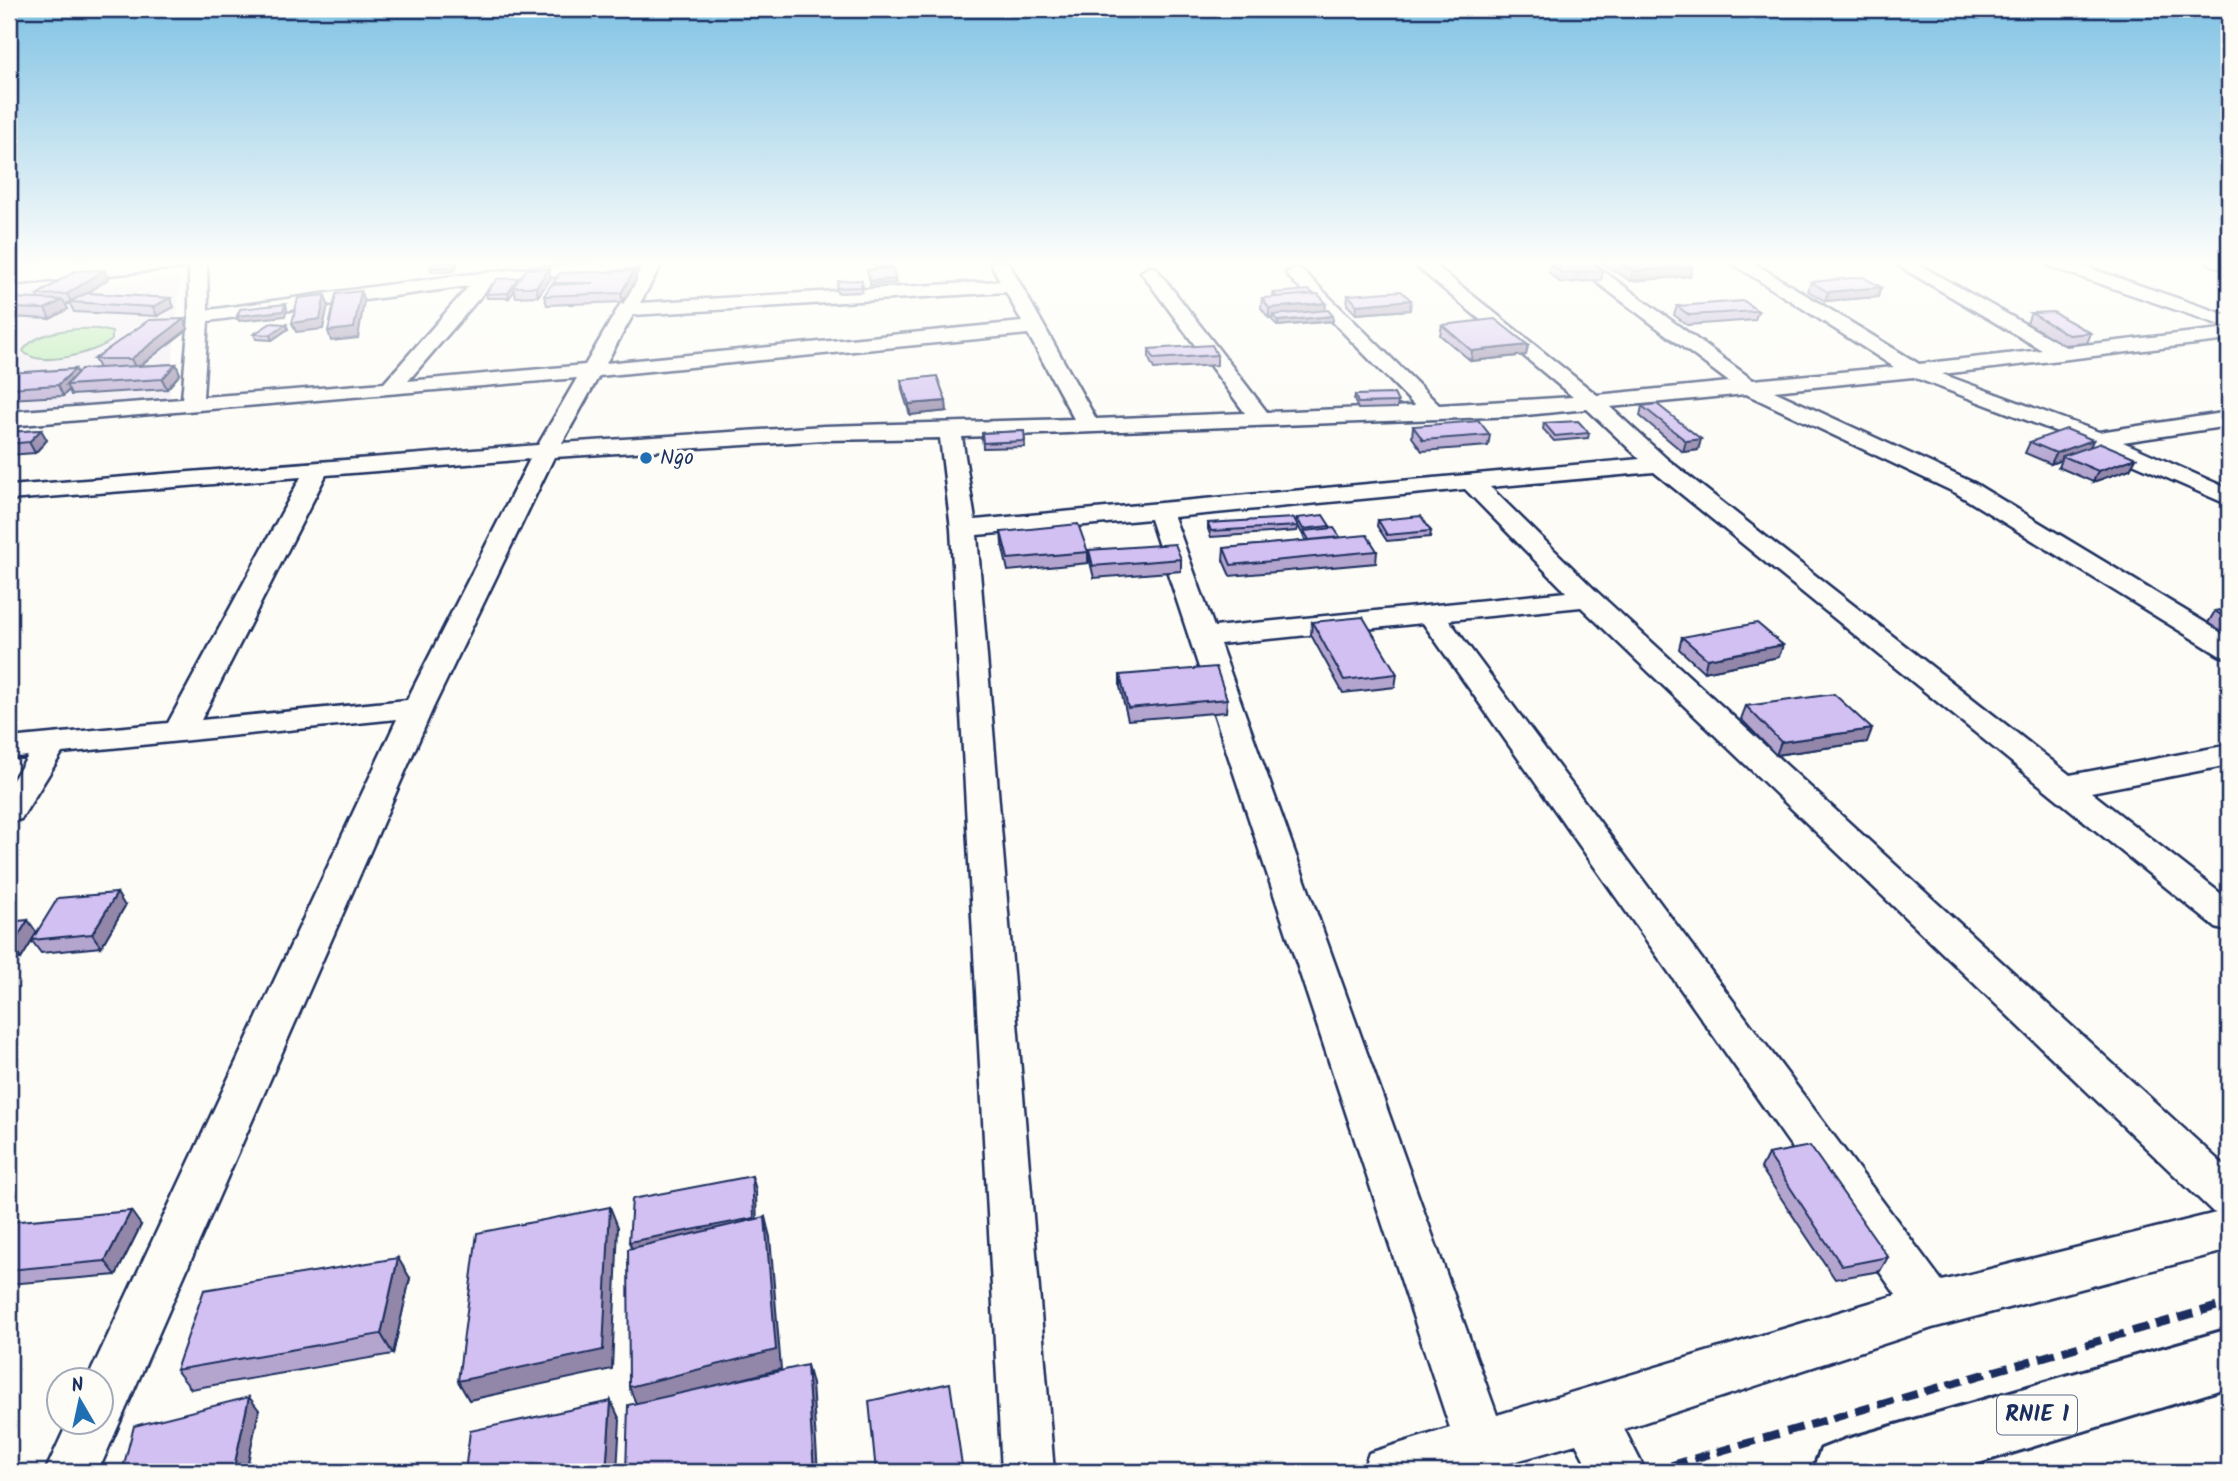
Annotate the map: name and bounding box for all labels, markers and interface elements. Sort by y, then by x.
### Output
place label: Ngo [660,442,694,475]
marker: Ngo [638,450,654,466]
north arrow [46,1366,116,1436]
text: N [69,1370,86,1402]
road number: RNIE 1 [1997,1396,2077,1434]

